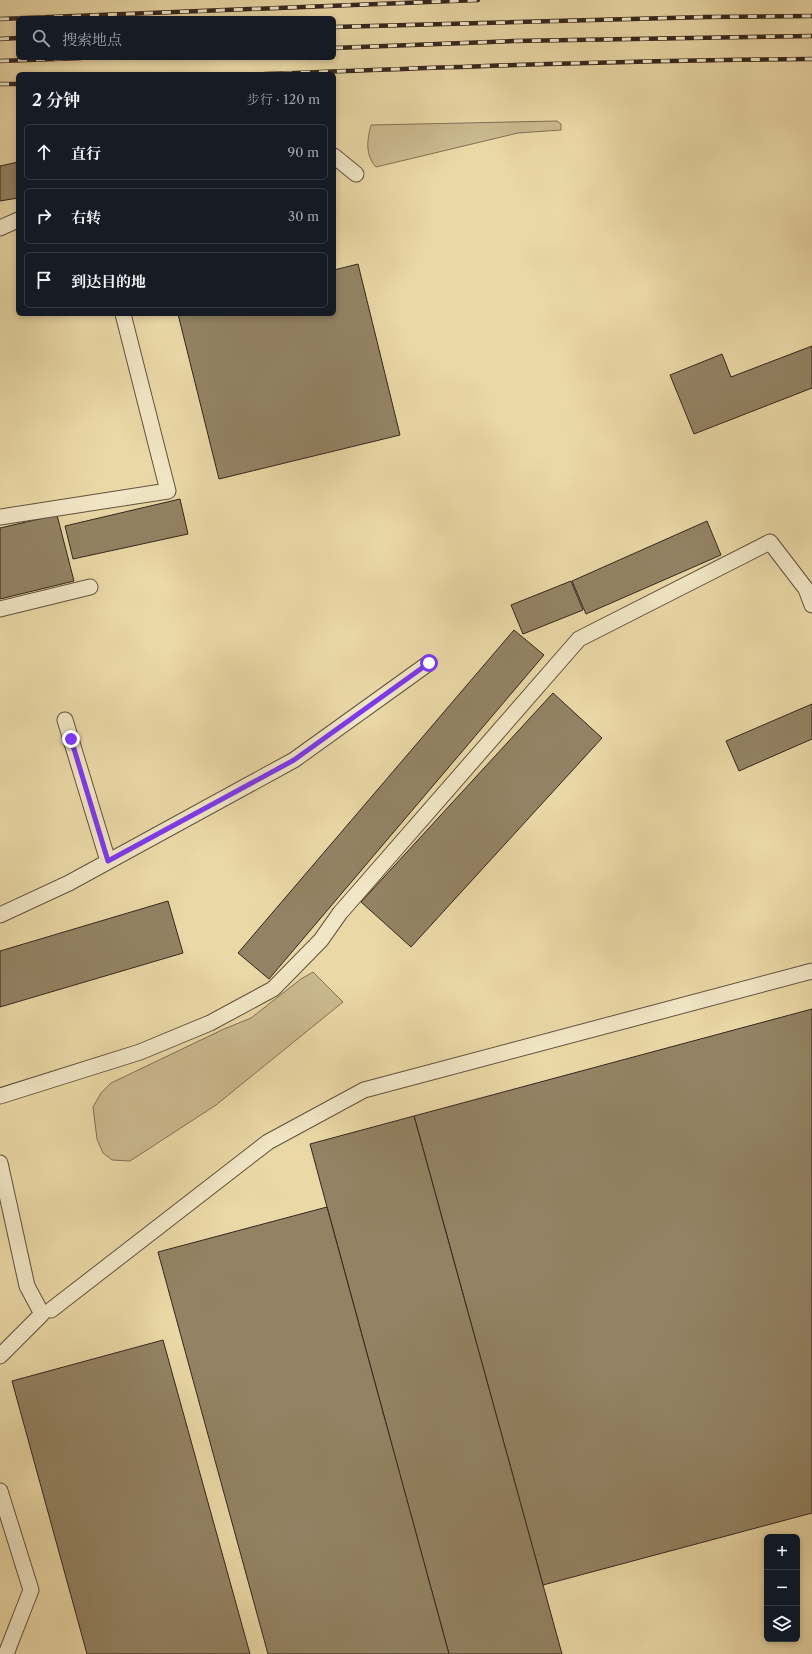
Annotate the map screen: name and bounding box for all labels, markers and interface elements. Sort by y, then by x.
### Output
search box [16,16,336,60]
icon: search [30,27,52,49]
text: 搜索地点 [62,30,122,49]
text: 2 分钟 [32,90,80,110]
text: 步行 · 120 m [247,91,320,107]
icon: ahead [33,141,55,163]
text: 直行 [71,144,101,163]
text: 90 m [288,144,319,160]
icon: right [33,205,55,227]
text: 右转 [71,208,101,227]
text: 30 m [288,208,319,224]
icon: arrive [33,269,55,291]
text: 到达目的地 [71,272,146,291]
route start [420,654,438,672]
route end [62,730,80,748]
map controls [764,1534,800,1642]
button: + [764,1534,800,1570]
button: − [764,1570,800,1606]
button: layers [764,1606,800,1642]

